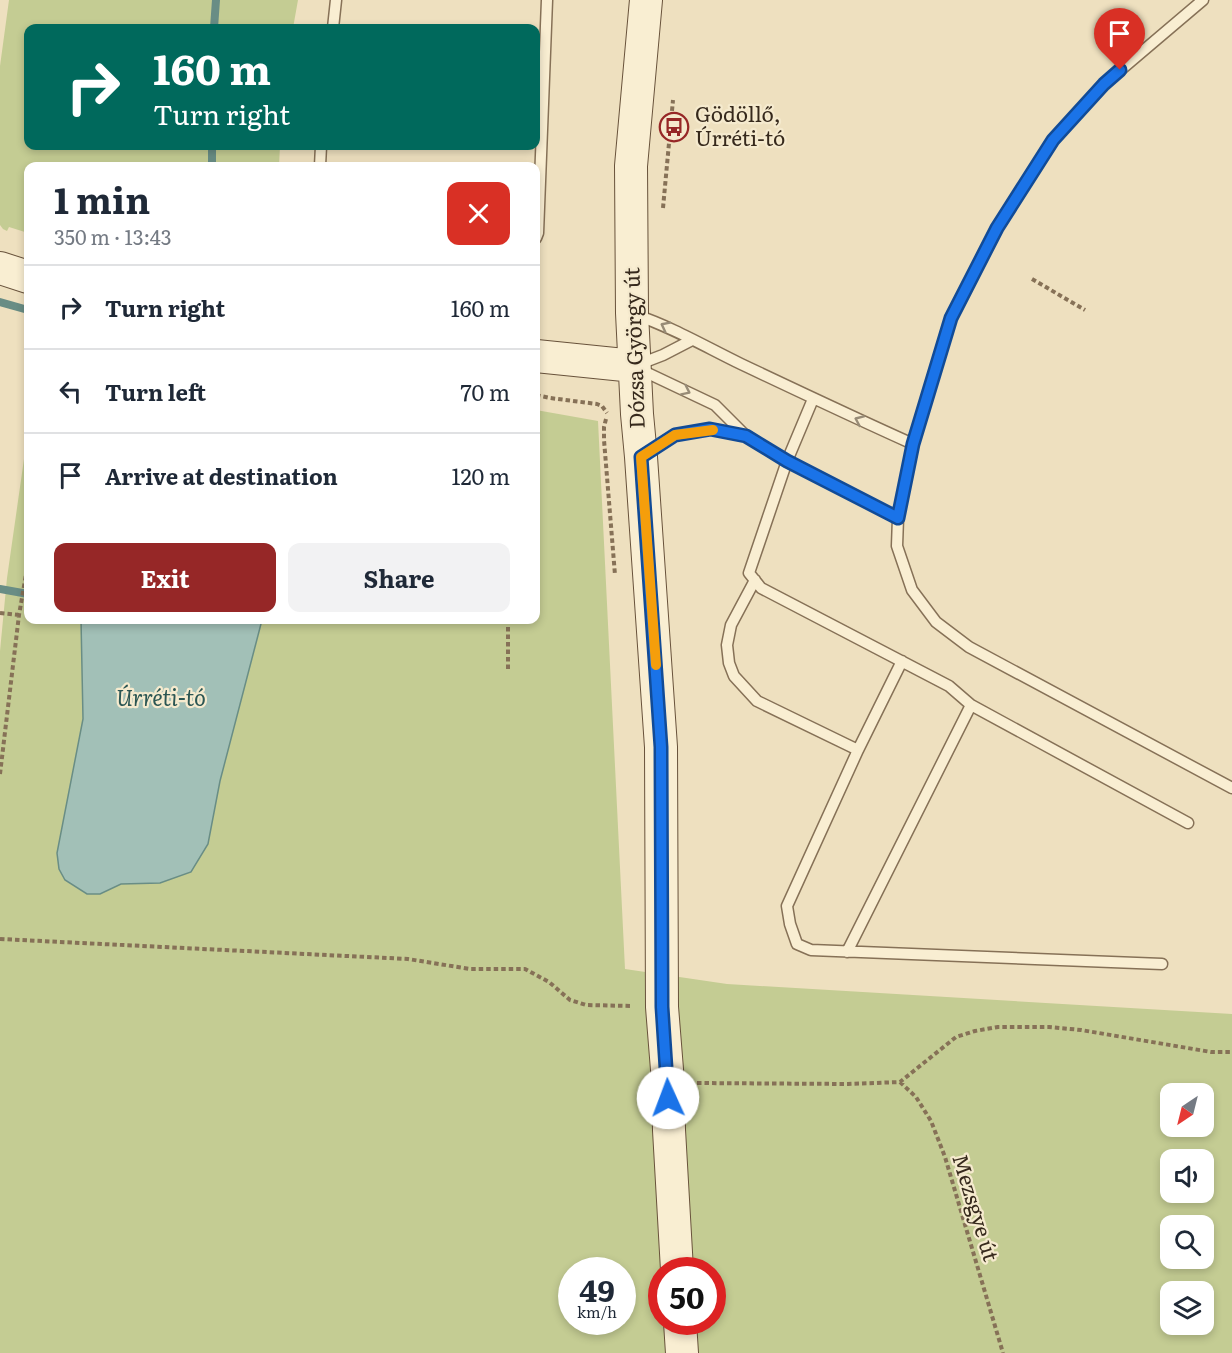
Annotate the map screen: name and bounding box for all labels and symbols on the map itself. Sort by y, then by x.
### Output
pin [1094,8,1145,70]
place label: Gödöllő, Úrréti-tó [695,97,785,152]
bus stop icon: Gödöllő, Úrréti-tó [658,111,690,143]
street label: Dózsa György út [614,266,651,429]
one-way arrow [661,322,671,333]
one-way arrow [680,384,691,396]
one-way arrow [855,415,866,427]
water label: Úrréti-tó [116,680,206,713]
position arrow [636,1066,700,1130]
north arrow [1160,1083,1214,1137]
street label: Mezsgye út [946,1150,1009,1265]
speed limit sign: 50 [648,1257,726,1335]

